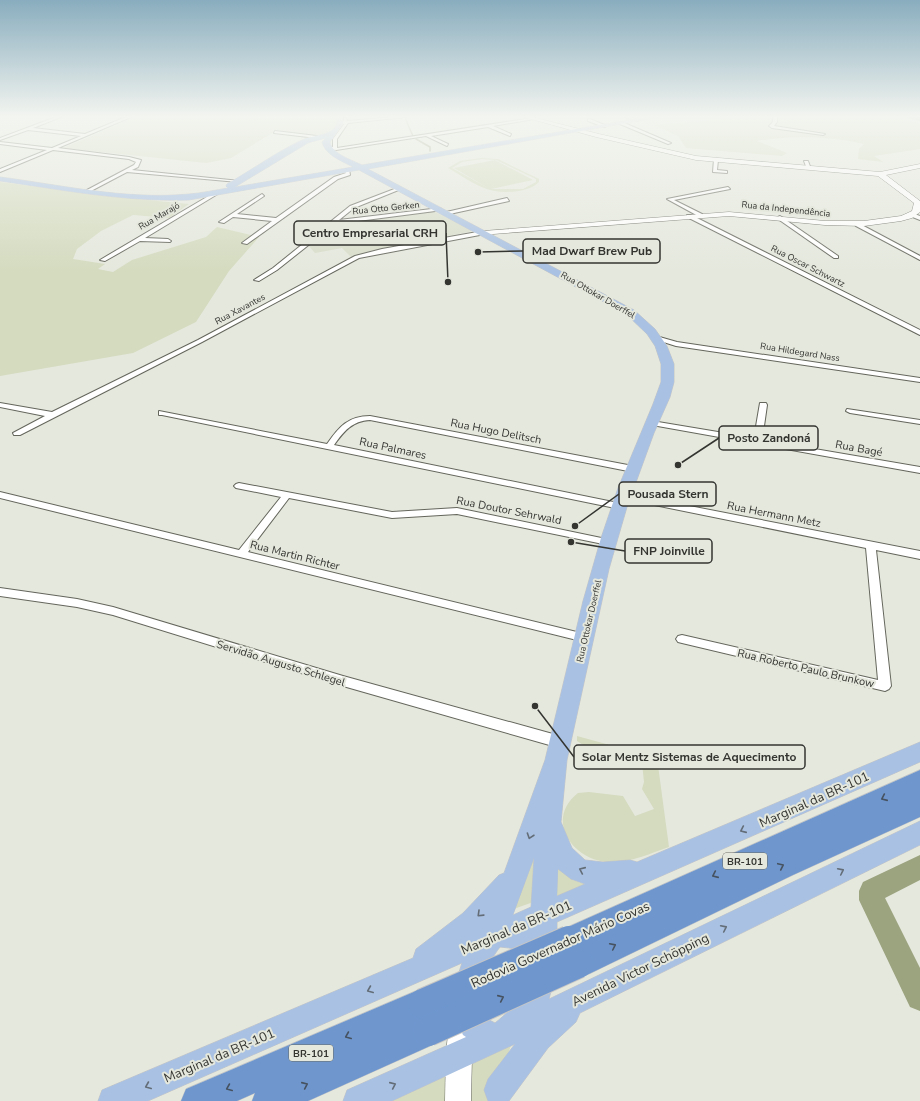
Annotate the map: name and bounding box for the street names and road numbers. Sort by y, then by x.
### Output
street label: Rua da Independência [741,198,831,220]
street label: Rua Marajó [136,199,182,233]
street label: Rua Otto Gerken [352,199,420,217]
street label: Rua Oscar Schwartz [769,242,847,290]
street label: Rua Ottokar Doerffel [559,269,638,321]
street label: Rua Xavantes [213,291,267,327]
street label: Rua Hildegard Nass [759,340,841,364]
street label: Rua Hugo Delitsch [449,415,543,448]
street label: Rua Palmares [358,434,428,463]
street label: Rua Bagé [834,437,884,460]
street label: Rua Doutor Sehrwald [455,493,563,528]
street label: Rua Hermann Metz [726,498,822,531]
street label: Rua Martin Richter [248,537,341,574]
street label: Rua Ottokar Doerffel [574,578,604,663]
street label: Servidão Augusto Schlegel [215,637,348,690]
street label: Rua Roberto Paulo Brunkow [736,645,876,692]
street label: Marginal da BR-101 [757,768,872,832]
road number: BR-101 [723,853,767,869]
street label: Marginal da BR-101 [458,896,575,959]
street label: Rodovia Governador Mário Covas [468,897,653,993]
street label: Avenida Victor Schöpping [569,929,712,1011]
street label: Marginal da BR-101 [161,1024,278,1087]
road number: BR-101 [289,1045,333,1061]

